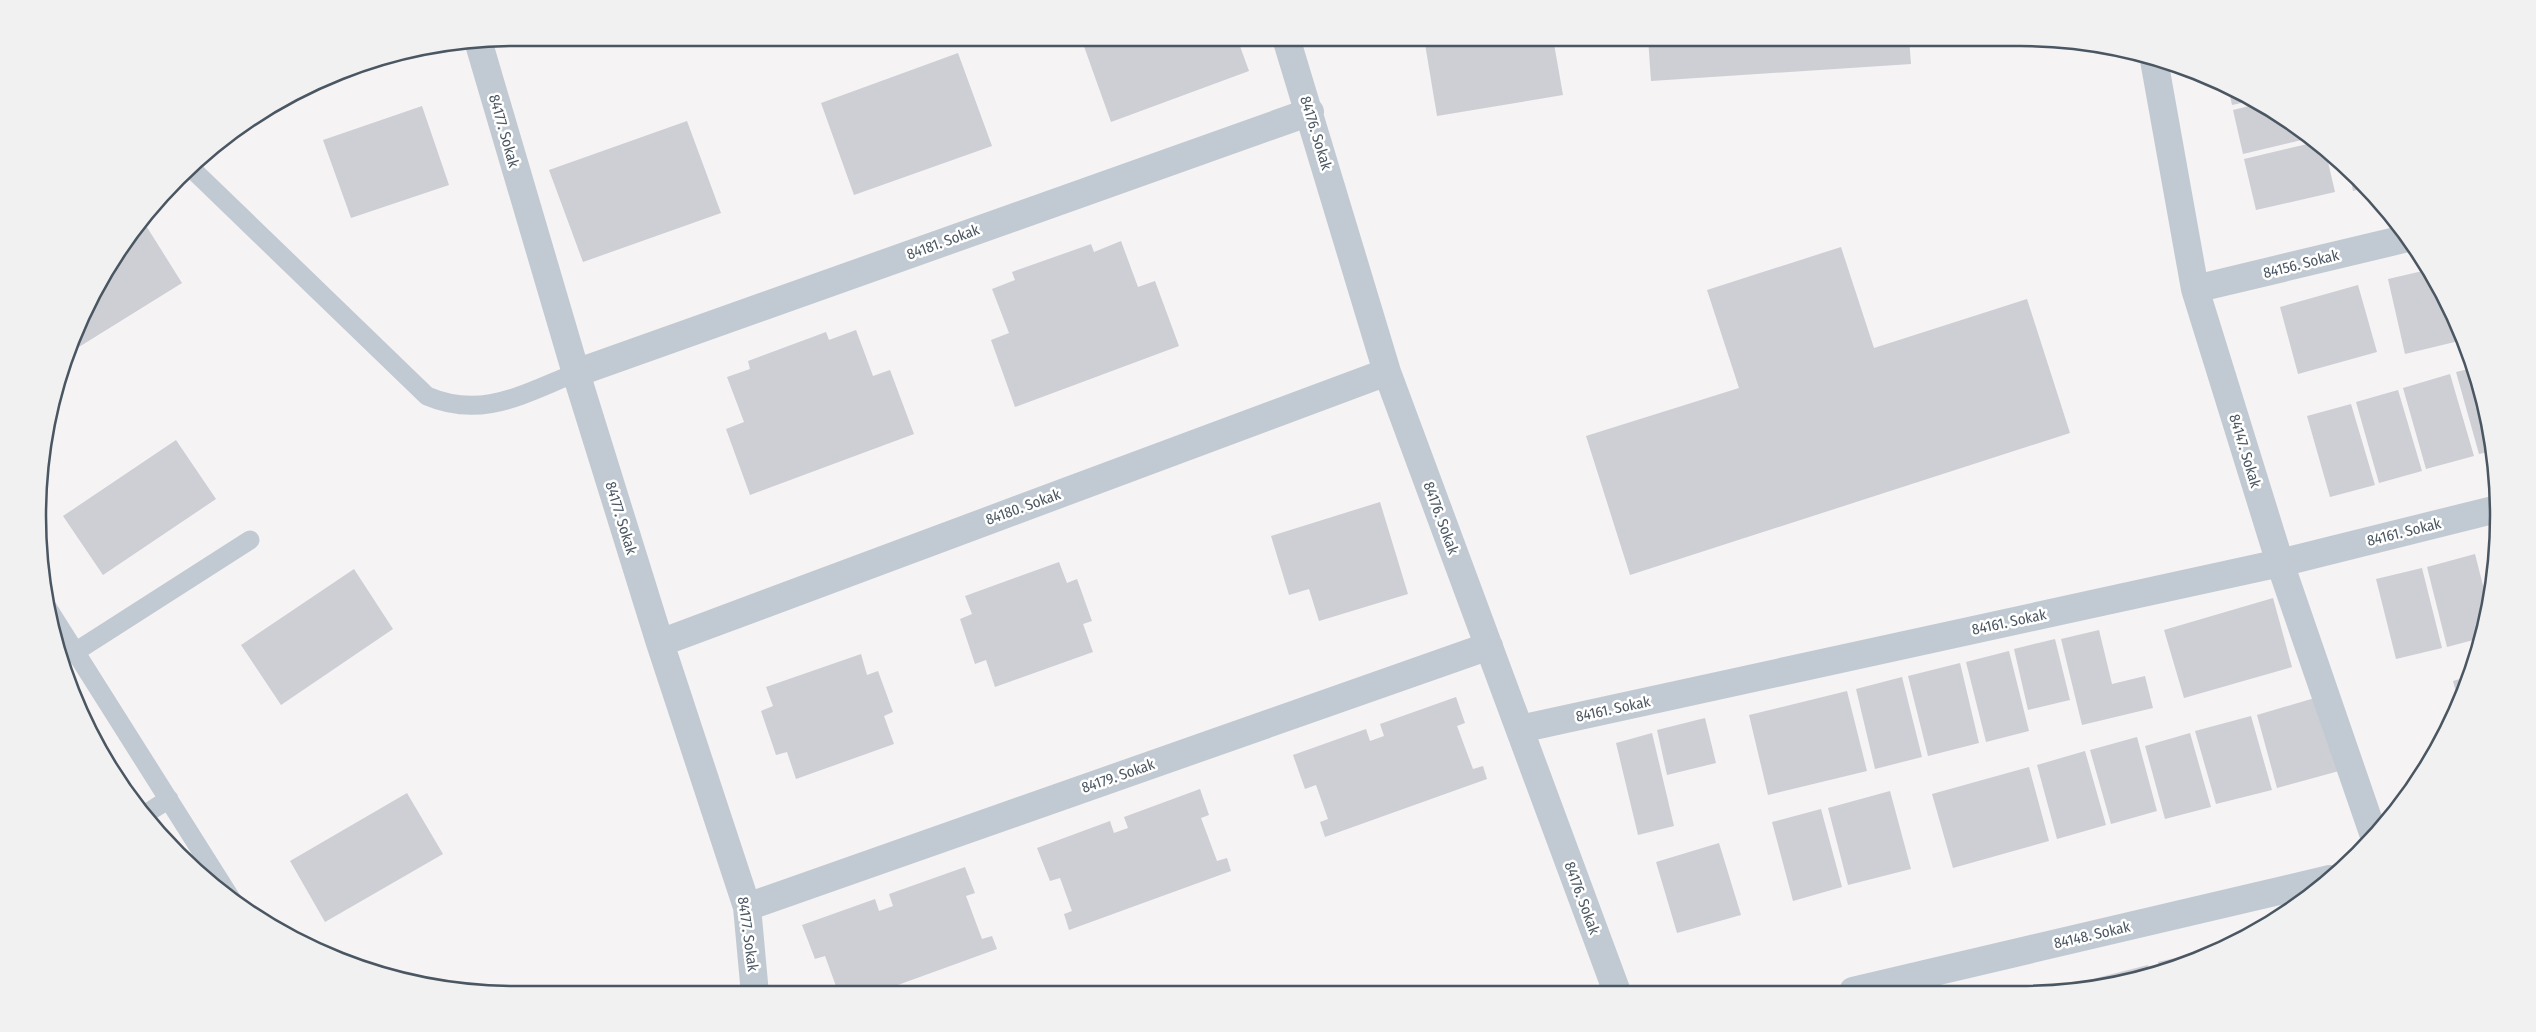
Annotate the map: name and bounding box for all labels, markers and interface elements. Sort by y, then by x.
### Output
street label: 84177. Sokak [485,92,523,170]
street label: 84176. Sokak [1296,94,1336,172]
street label: 84181. Sokak [904,221,982,263]
street label: 84156. Sokak [2261,246,2341,282]
street label: 84147. Sokak [2225,412,2265,490]
street label: 84177. Sokak [601,479,641,557]
street label: 84176. Sokak [1420,479,1462,557]
street label: 84180. Sokak [983,485,1063,529]
street label: 84161. Sokak [2365,514,2443,550]
street label: 84161. Sokak [1970,605,2048,639]
street label: 84161. Sokak [1574,692,1652,726]
street label: 84179. Sokak [1079,755,1157,797]
street label: 84176. Sokak [1561,859,1603,937]
street label: 84177. Sokak [734,896,762,972]
street label: 84148. Sokak [2052,917,2132,953]

